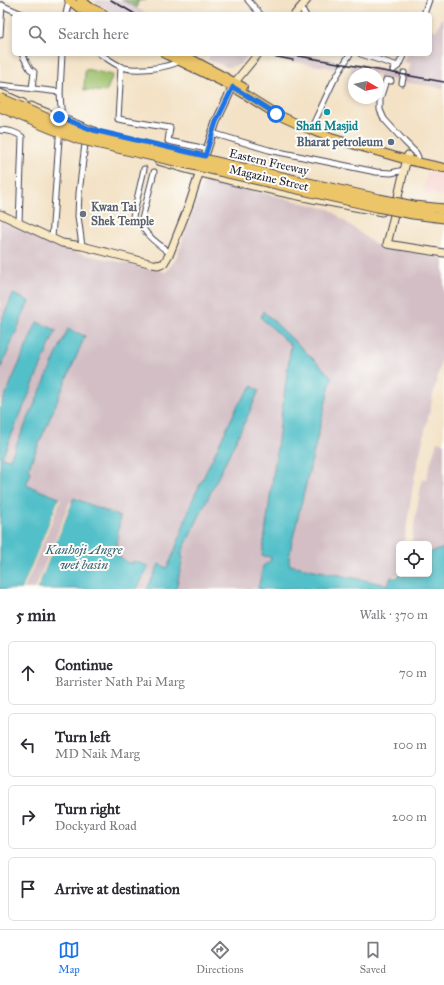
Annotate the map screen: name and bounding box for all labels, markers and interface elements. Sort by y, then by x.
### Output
search box [12,12,432,56]
icon: search [26,23,48,45]
text: Search here [58,25,129,43]
north arrow [348,68,384,104]
route start [267,105,285,123]
marker: Shafi Masjid [322,107,332,117]
route end [50,108,68,126]
place label: Shafi Masjid [296,119,359,134]
place label: Bharat petroleum [296,135,384,150]
marker: Bharat petroleum [386,137,396,147]
street label: Eastern Freeway [228,146,310,178]
street label: Magazine Street [228,162,311,195]
place label: Kwan Tai Shek Temple [91,200,154,229]
marker: Kwan Tai Shek Temple [78,209,88,219]
map controls [396,541,432,577]
button: locate [396,541,432,577]
water label: Kanhoji Angre wet basin [45,542,124,573]
text: 5 min [16,605,56,626]
text: Walk · 370 m [359,607,428,623]
text: Continue [55,656,113,674]
icon: ahead [17,662,39,684]
text: 70 m [399,665,427,681]
text: Barrister Nath Pai Marg [55,674,185,690]
text: Turn left [55,728,111,746]
icon: left [17,734,39,756]
text: 100 m [393,737,427,753]
text: MD Naik Marg [55,746,140,762]
text: Turn right [55,800,120,818]
icon: right [17,806,39,828]
text: 200 m [392,809,427,825]
text: Dockyard Road [55,818,137,834]
icon: arrive [17,878,39,900]
text: Arrive at destination [55,880,180,898]
tab: Map [58,939,80,976]
tab: Directions [196,939,244,976]
tab: Saved [360,939,386,976]

